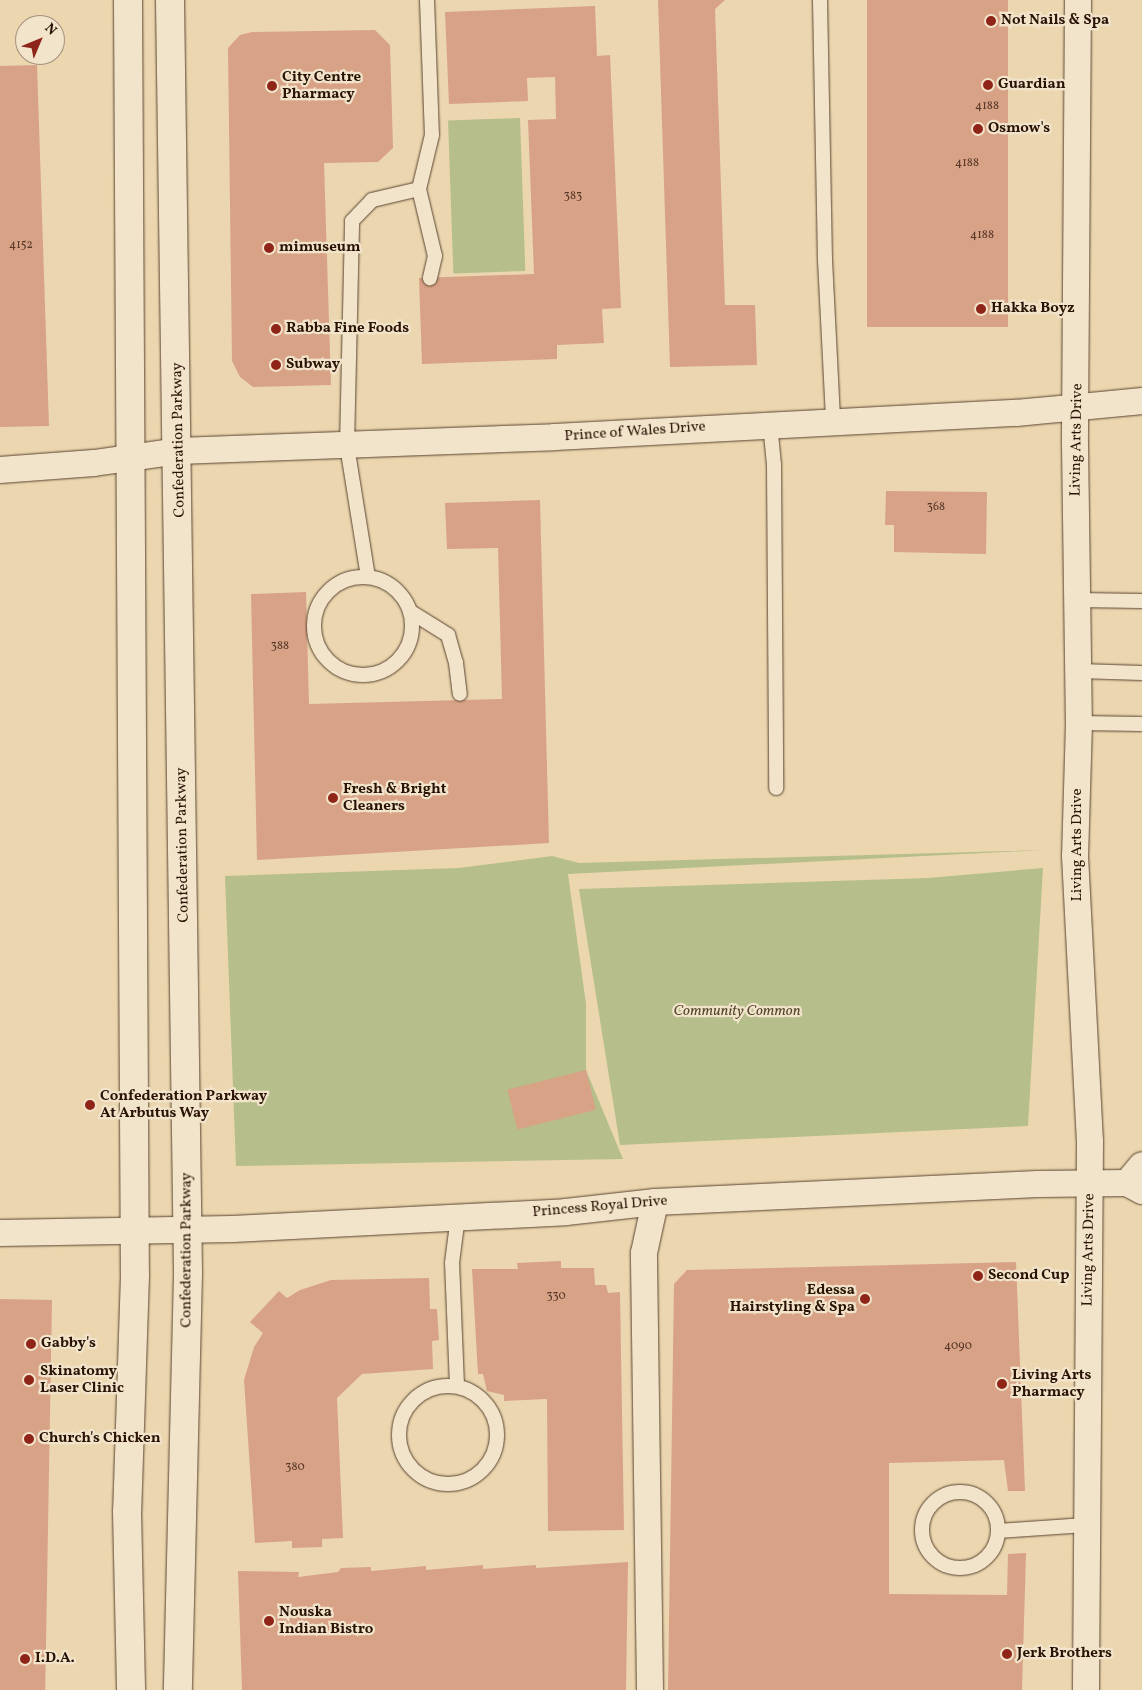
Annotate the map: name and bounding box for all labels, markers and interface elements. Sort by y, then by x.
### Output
place label: Not Nails & Spa [1001,12,1109,30]
north arrow [15,15,65,65]
marker: Not Nails & Spa [985,15,997,27]
text: N [40,19,61,40]
place label: City Centre Pharmacy [282,68,362,103]
place label: Guardian [998,76,1066,94]
marker: Guardian [982,79,994,91]
marker: City Centre Pharmacy [266,80,278,92]
house number: 4188 [975,100,999,114]
place label: Osmow's [988,120,1050,138]
marker: Osmow's [972,123,984,135]
house number: 4188 [955,157,979,171]
house number: 383 [564,190,582,204]
house number: 4188 [970,229,994,243]
house number: 4152 [9,239,33,253]
place label: mimuseum [279,239,360,257]
marker: mimuseum [263,242,275,254]
place label: Hakka Boyz [991,300,1075,318]
marker: Hakka Boyz [975,303,987,315]
place label: Rabba Fine Foods [286,320,409,338]
marker: Rabba Fine Foods [270,323,282,335]
place label: Subway [286,356,340,374]
marker: Subway [270,359,282,371]
street label: Confederation Parkway [169,362,189,518]
street label: Living Arts Drive [1067,383,1087,497]
street label: Prince of Wales Drive [564,418,706,446]
house number: 368 [927,501,945,515]
house number: 388 [271,640,289,654]
street label: Confederation Parkway [173,767,193,923]
place label: Fresh & Bright Cleaners [343,780,446,815]
street label: Living Arts Drive [1069,788,1087,902]
marker: Fresh & Bright Cleaners [327,792,339,804]
park label: Community Common [674,1003,800,1021]
place label: Confederation Parkway At Arbutus Way [100,1087,267,1122]
marker: Confederation Parkway At Arbutus Way [84,1099,96,1111]
street label: Confederation Parkway [178,1172,196,1328]
street label: Princess Royal Drive [532,1192,668,1222]
street label: Living Arts Drive [1079,1193,1099,1307]
place label: Second Cup [988,1267,1070,1285]
marker: Second Cup [972,1270,984,1282]
place label: Edessa Hairstyling & Spa [730,1281,855,1316]
house number: 330 [546,1290,566,1304]
marker: Edessa Hairstyling & Spa [859,1293,871,1305]
place label: Gabby's [41,1335,96,1353]
marker: Gabby's [25,1338,37,1350]
house number: 4090 [944,1340,972,1354]
place label: Skinatomy Laser Clinic [40,1362,124,1397]
place label: Living Arts Pharmacy [1012,1366,1091,1401]
marker: Skinatomy Laser Clinic [22,1373,36,1387]
marker: Living Arts Pharmacy [996,1378,1008,1390]
place label: Church's Chicken [39,1430,161,1448]
marker: Church's Chicken [23,1433,35,1445]
house number: 380 [285,1461,305,1475]
place label: Nouska Indian Bistro [279,1603,373,1638]
marker: Nouska Indian Bistro [263,1615,275,1627]
place label: Jerk Brothers [1017,1645,1112,1663]
marker: Jerk Brothers [1001,1648,1013,1660]
place label: I.D.A. [35,1650,75,1668]
marker: I.D.A. [19,1653,31,1665]

